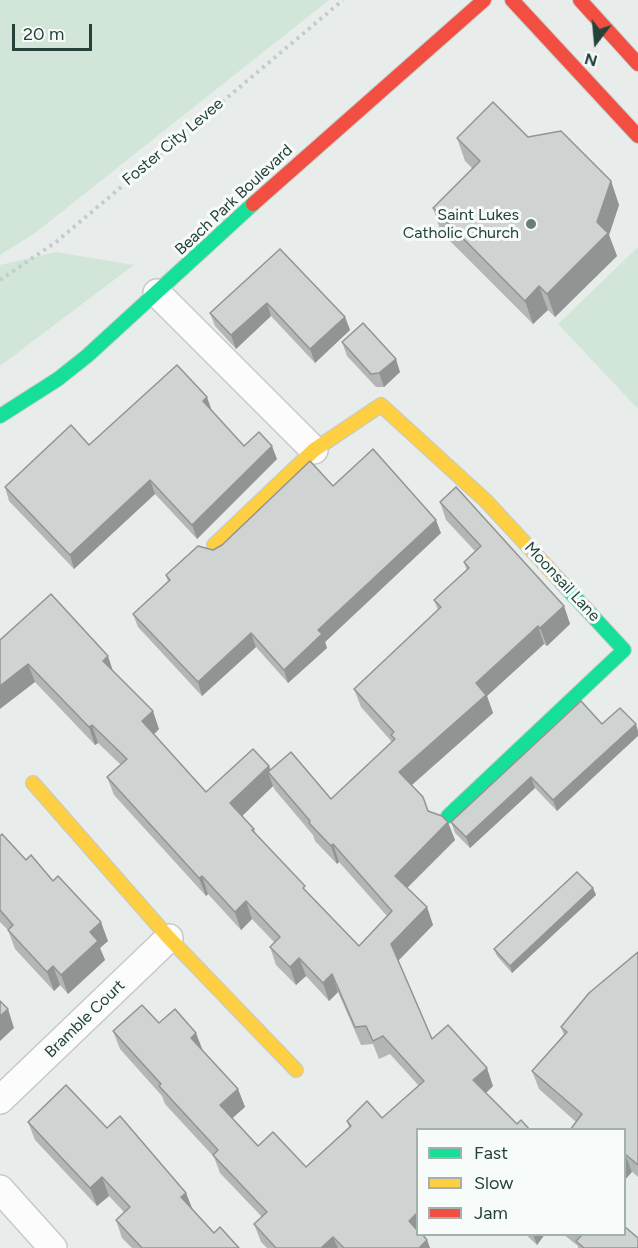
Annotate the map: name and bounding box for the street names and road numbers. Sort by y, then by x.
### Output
street label: Foster City Levee [119,94,227,190]
street label: Beach Park Boulevard [171,141,297,259]
street label: Moonsail Lane [520,538,604,626]
street label: Bramble Court [41,976,129,1062]

